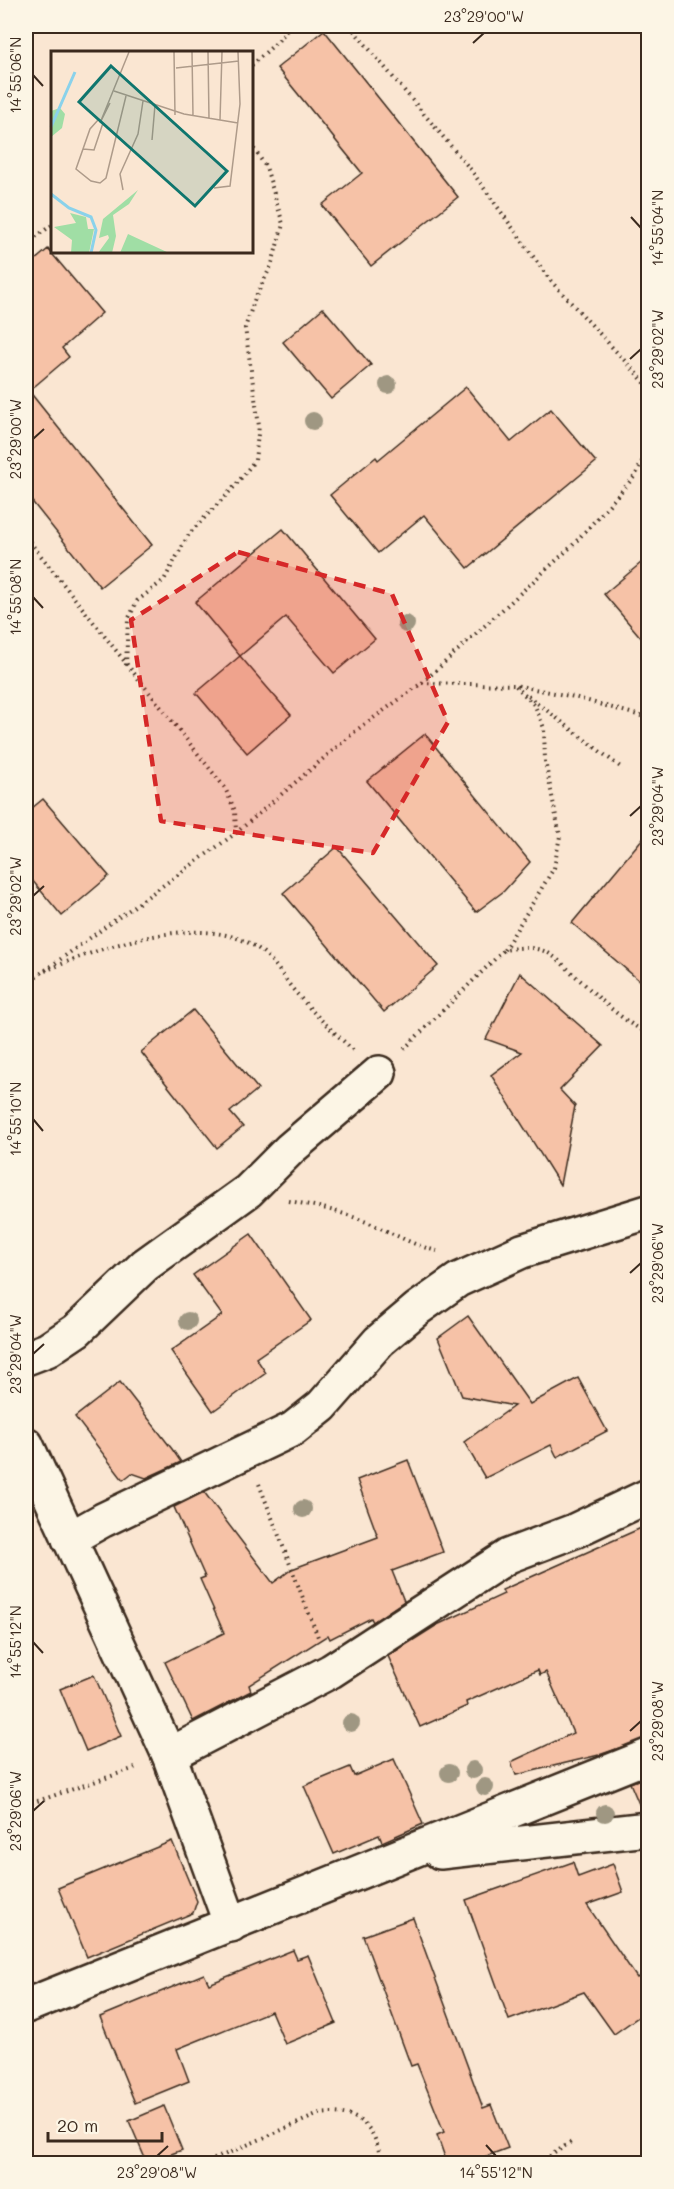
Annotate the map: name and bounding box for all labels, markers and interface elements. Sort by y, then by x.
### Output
text: 23°29'00"W [444,6,524,26]
text: 14°55'06"N [5,37,25,113]
inset map [51,51,254,254]
text: 14°55'04"N [647,190,667,266]
text: 23°29'02"W [647,309,667,389]
text: 23°29'00"W [5,399,25,479]
text: 14°55'08"N [5,559,25,635]
text: 23°29'04"W [647,766,667,846]
text: 23°29'02"W [5,856,25,936]
text: 14°55'10"N [5,1082,25,1156]
text: 23°29'06"W [647,1223,667,1303]
text: 23°29'04"W [5,1314,25,1394]
text: 14°55'12"N [5,1605,25,1679]
text: 23°29'08"W [647,1681,667,1761]
text: 23°29'06"W [5,1771,25,1851]
scale bar [48,2105,162,2143]
text: 20 m [57,2113,98,2137]
text: 23°29'08"W [117,2162,197,2182]
text: 14°55'12"N [459,2162,533,2182]

